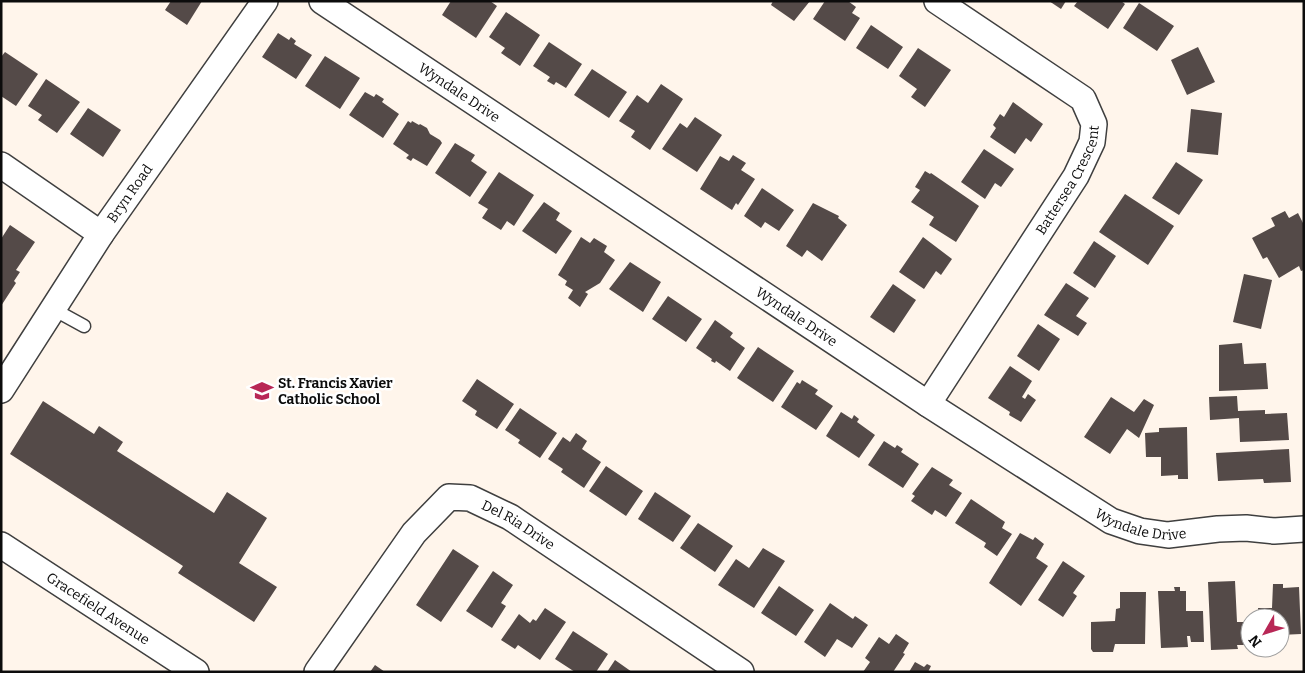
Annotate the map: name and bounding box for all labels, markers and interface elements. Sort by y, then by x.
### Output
street label: Wyndale Drive [415,59,503,126]
street label: Battersea Crescent [1032,124,1102,238]
street label: Bryn Road [103,161,156,226]
street label: Wyndale Drive [753,283,841,350]
place label: St. Francis Xavier Catholic School [278,375,393,408]
school or university icon: St. Francis Xavier Catholic School [249,378,275,404]
street label: Del Ria Drive [479,496,558,553]
street label: Wyndale Drive [1092,505,1187,543]
street label: Gracefield Avenue [43,569,153,648]
north arrow [1240,608,1290,658]
text: N [1245,631,1265,650]

